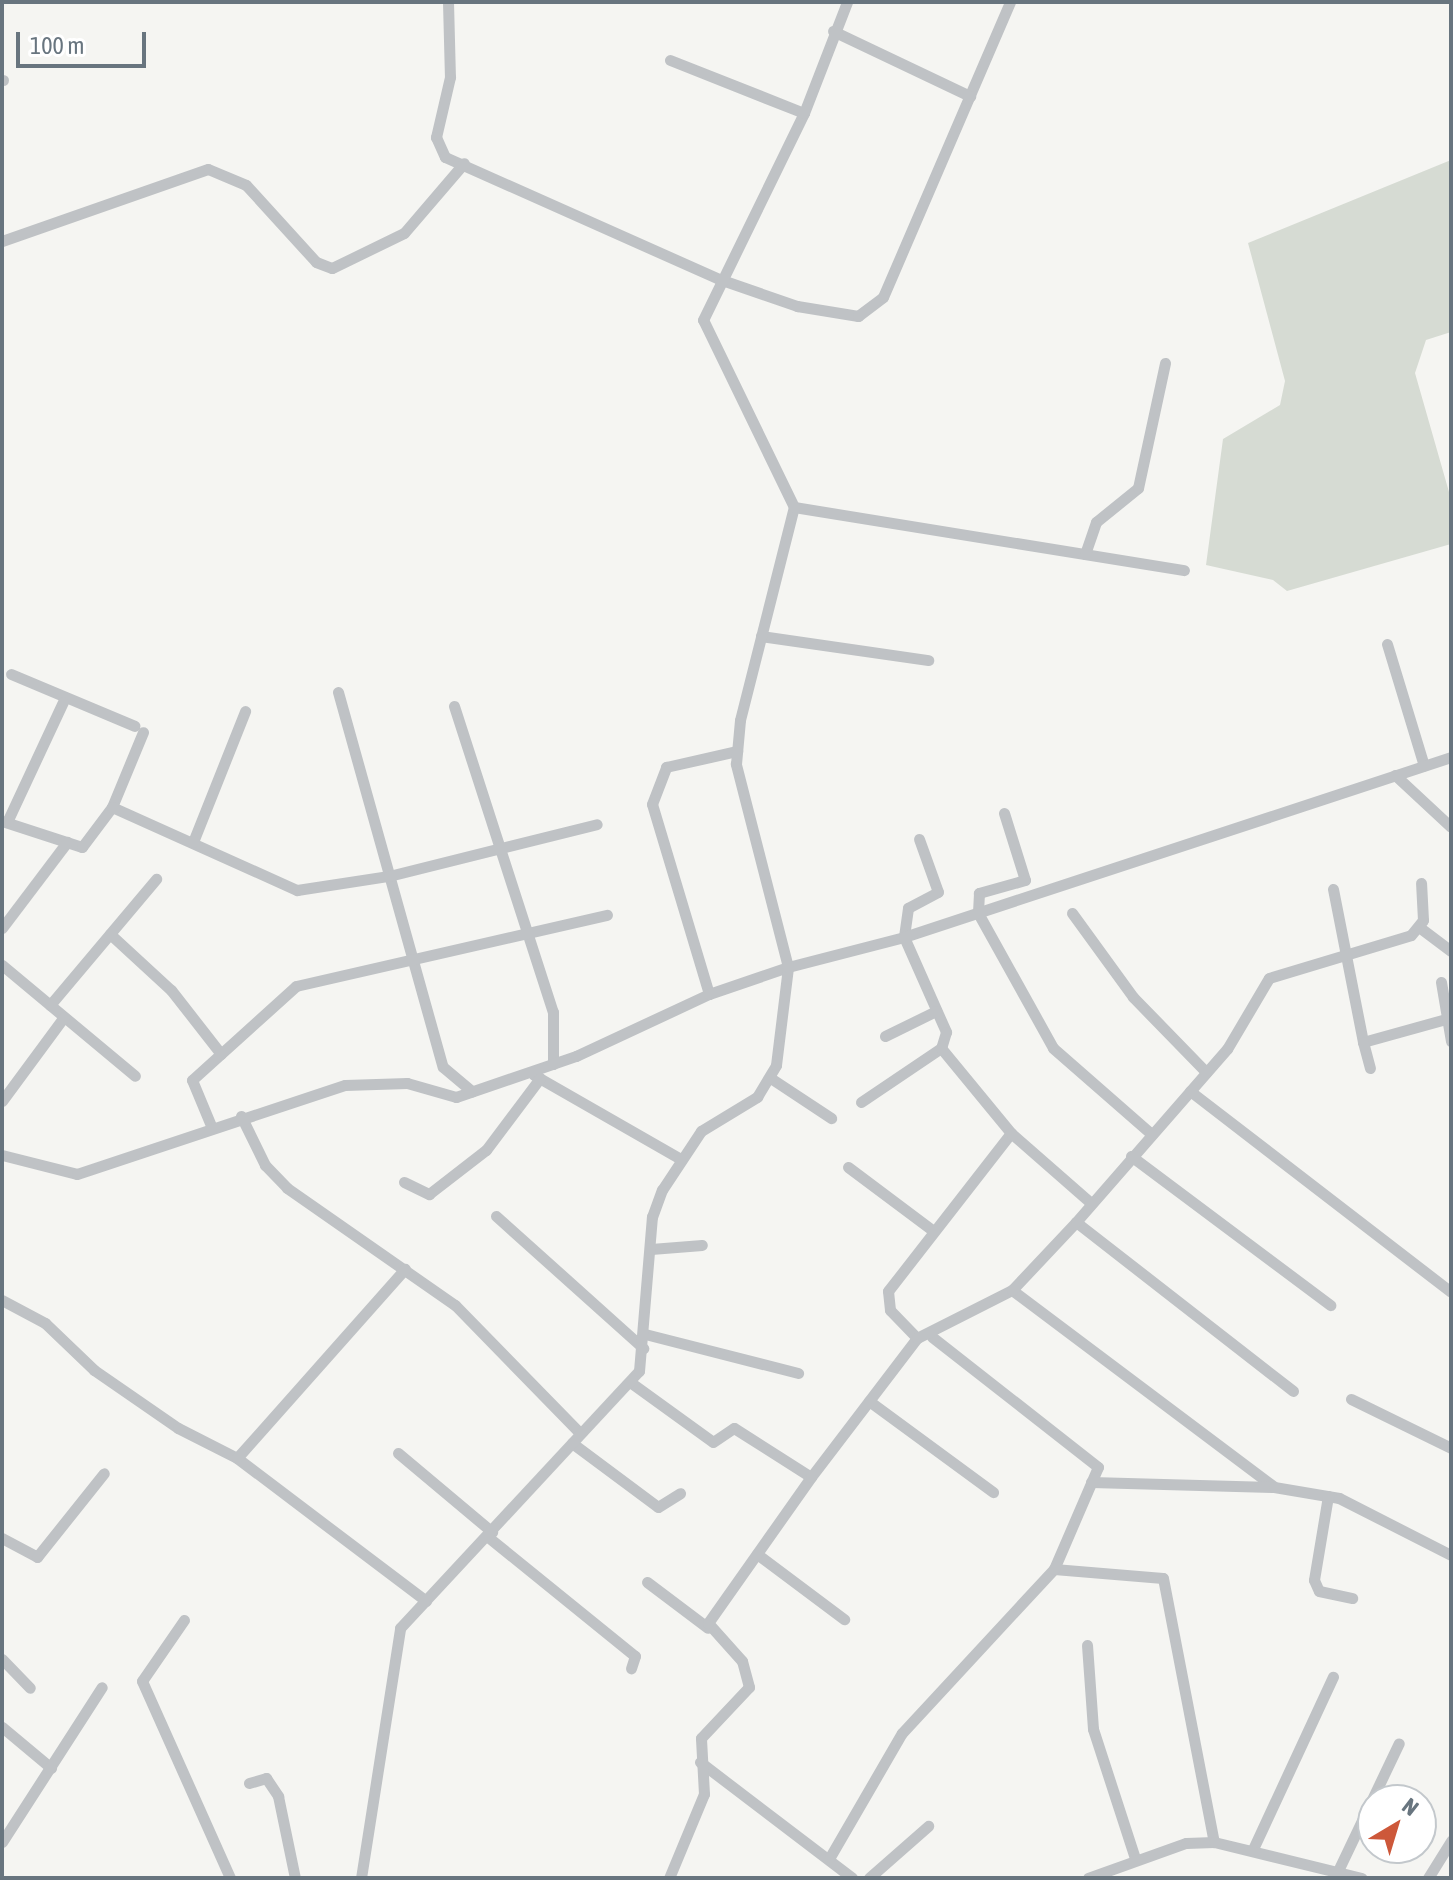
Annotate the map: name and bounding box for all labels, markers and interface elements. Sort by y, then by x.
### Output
scale bar [20,16,150,66]
text: 100 m [30,32,84,59]
north arrow [1357,1784,1437,1864]
text: N [1397,1792,1424,1821]

